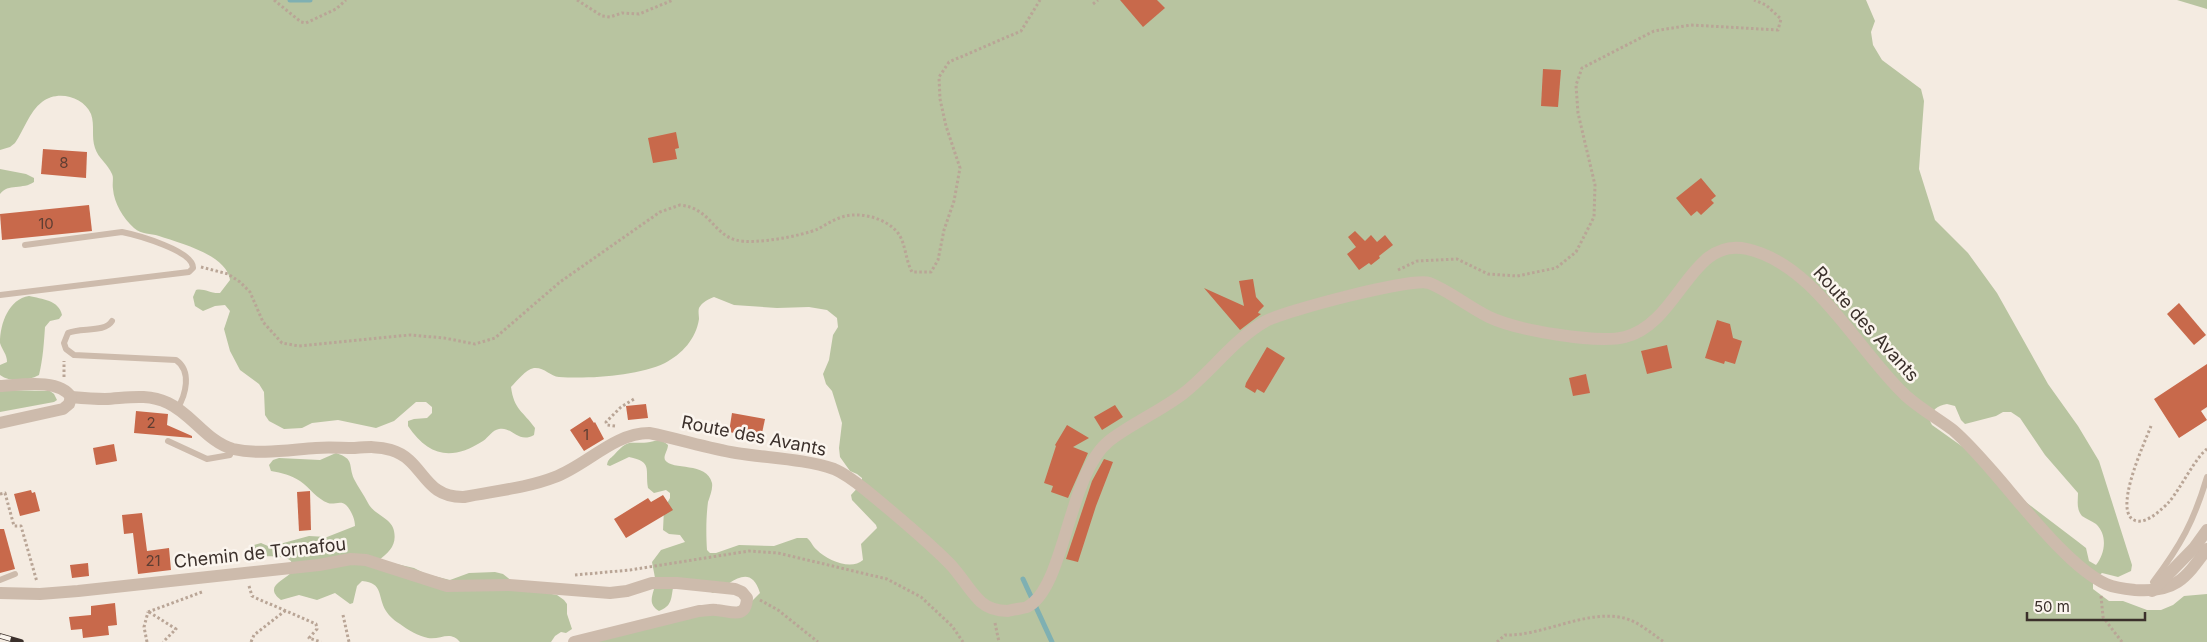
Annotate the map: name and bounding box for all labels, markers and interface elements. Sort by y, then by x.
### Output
house number: 8 [59,153,69,172]
house number: 10 [38,214,54,233]
street label: Route des Avants [1809,262,1923,385]
street label: Route des Avants [680,411,828,460]
house number: 2 [146,413,156,432]
house number: 1 [583,425,589,444]
street label: Chemin de Tornafou [173,533,347,572]
house number: 21 [145,551,161,570]
scale bar [2027,590,2144,622]
text: 50 m [2034,597,2070,616]

